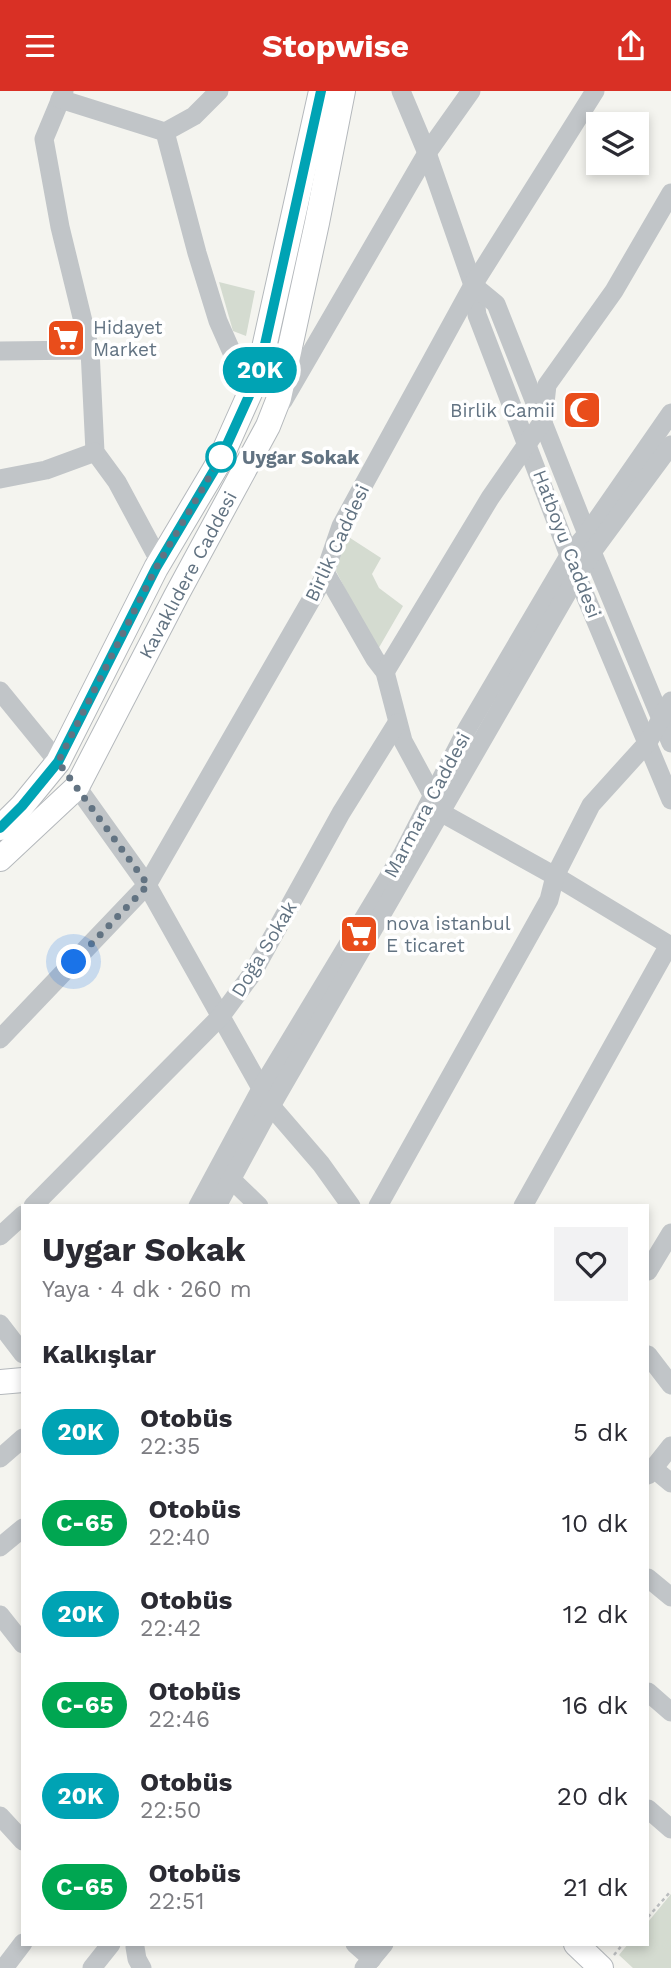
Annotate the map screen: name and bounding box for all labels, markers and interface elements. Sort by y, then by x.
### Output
icon: menu [21,27,59,65]
text: Stopwise [262,27,409,65]
icon: share [612,27,650,65]
map controls [586,112,649,175]
button: layers [586,112,649,175]
place label: Hidayet Market [93,316,163,361]
supermarket icon: Hidayet Market [45,317,87,359]
line badge: 20K [220,347,300,393]
text: 20K [237,356,283,384]
mosque icon: Birlik Camii [561,389,603,431]
place label: Birlik Camii [450,399,555,422]
marker: Uygar Sokak [206,442,236,472]
place label: Uygar Sokak [242,446,359,469]
street label: Hatboyu Caddesi [528,467,606,621]
street label: Birlik Caddesi [300,481,374,605]
street label: Kavaklıdere Caddesi [134,487,242,663]
street label: Marmara Caddesi [379,728,475,882]
street label: Doğa Sokak [226,897,302,1001]
place label: nova istanbul E ticaret [386,912,511,957]
supermarket icon: nova istanbul E ticaret [338,913,380,955]
your location [56,944,91,979]
button: heart [554,1227,628,1301]
text: Uygar Sokak [42,1230,246,1269]
text: Yaya · 4 dk · 260 m [42,1276,252,1303]
text: Kalkışlar [42,1339,156,1369]
text: Otobüs [140,1403,232,1433]
text: 5 dk [573,1417,628,1447]
text: 20K [57,1418,104,1446]
text: 22:35 [140,1433,200,1460]
text: Otobüs [148,1494,241,1524]
text: 10 dk [562,1508,628,1538]
text: C-65 [56,1509,113,1537]
text: 22:40 [148,1524,210,1551]
text: Otobüs [140,1585,232,1615]
text: 12 dk [563,1599,628,1629]
text: 20K [57,1600,104,1628]
text: 22:42 [140,1615,201,1642]
text: Otobüs [148,1676,241,1706]
text: 16 dk [562,1690,628,1720]
text: C-65 [56,1691,113,1719]
text: 22:46 [148,1706,210,1733]
text: Otobüs [140,1767,232,1797]
text: 20 dk [557,1781,628,1811]
text: 20K [57,1782,104,1810]
text: 22:50 [140,1797,201,1824]
text: Otobüs [148,1858,241,1888]
text: 21 dk [563,1872,628,1902]
text: C-65 [56,1873,113,1901]
text: 22:51 [148,1888,204,1915]

